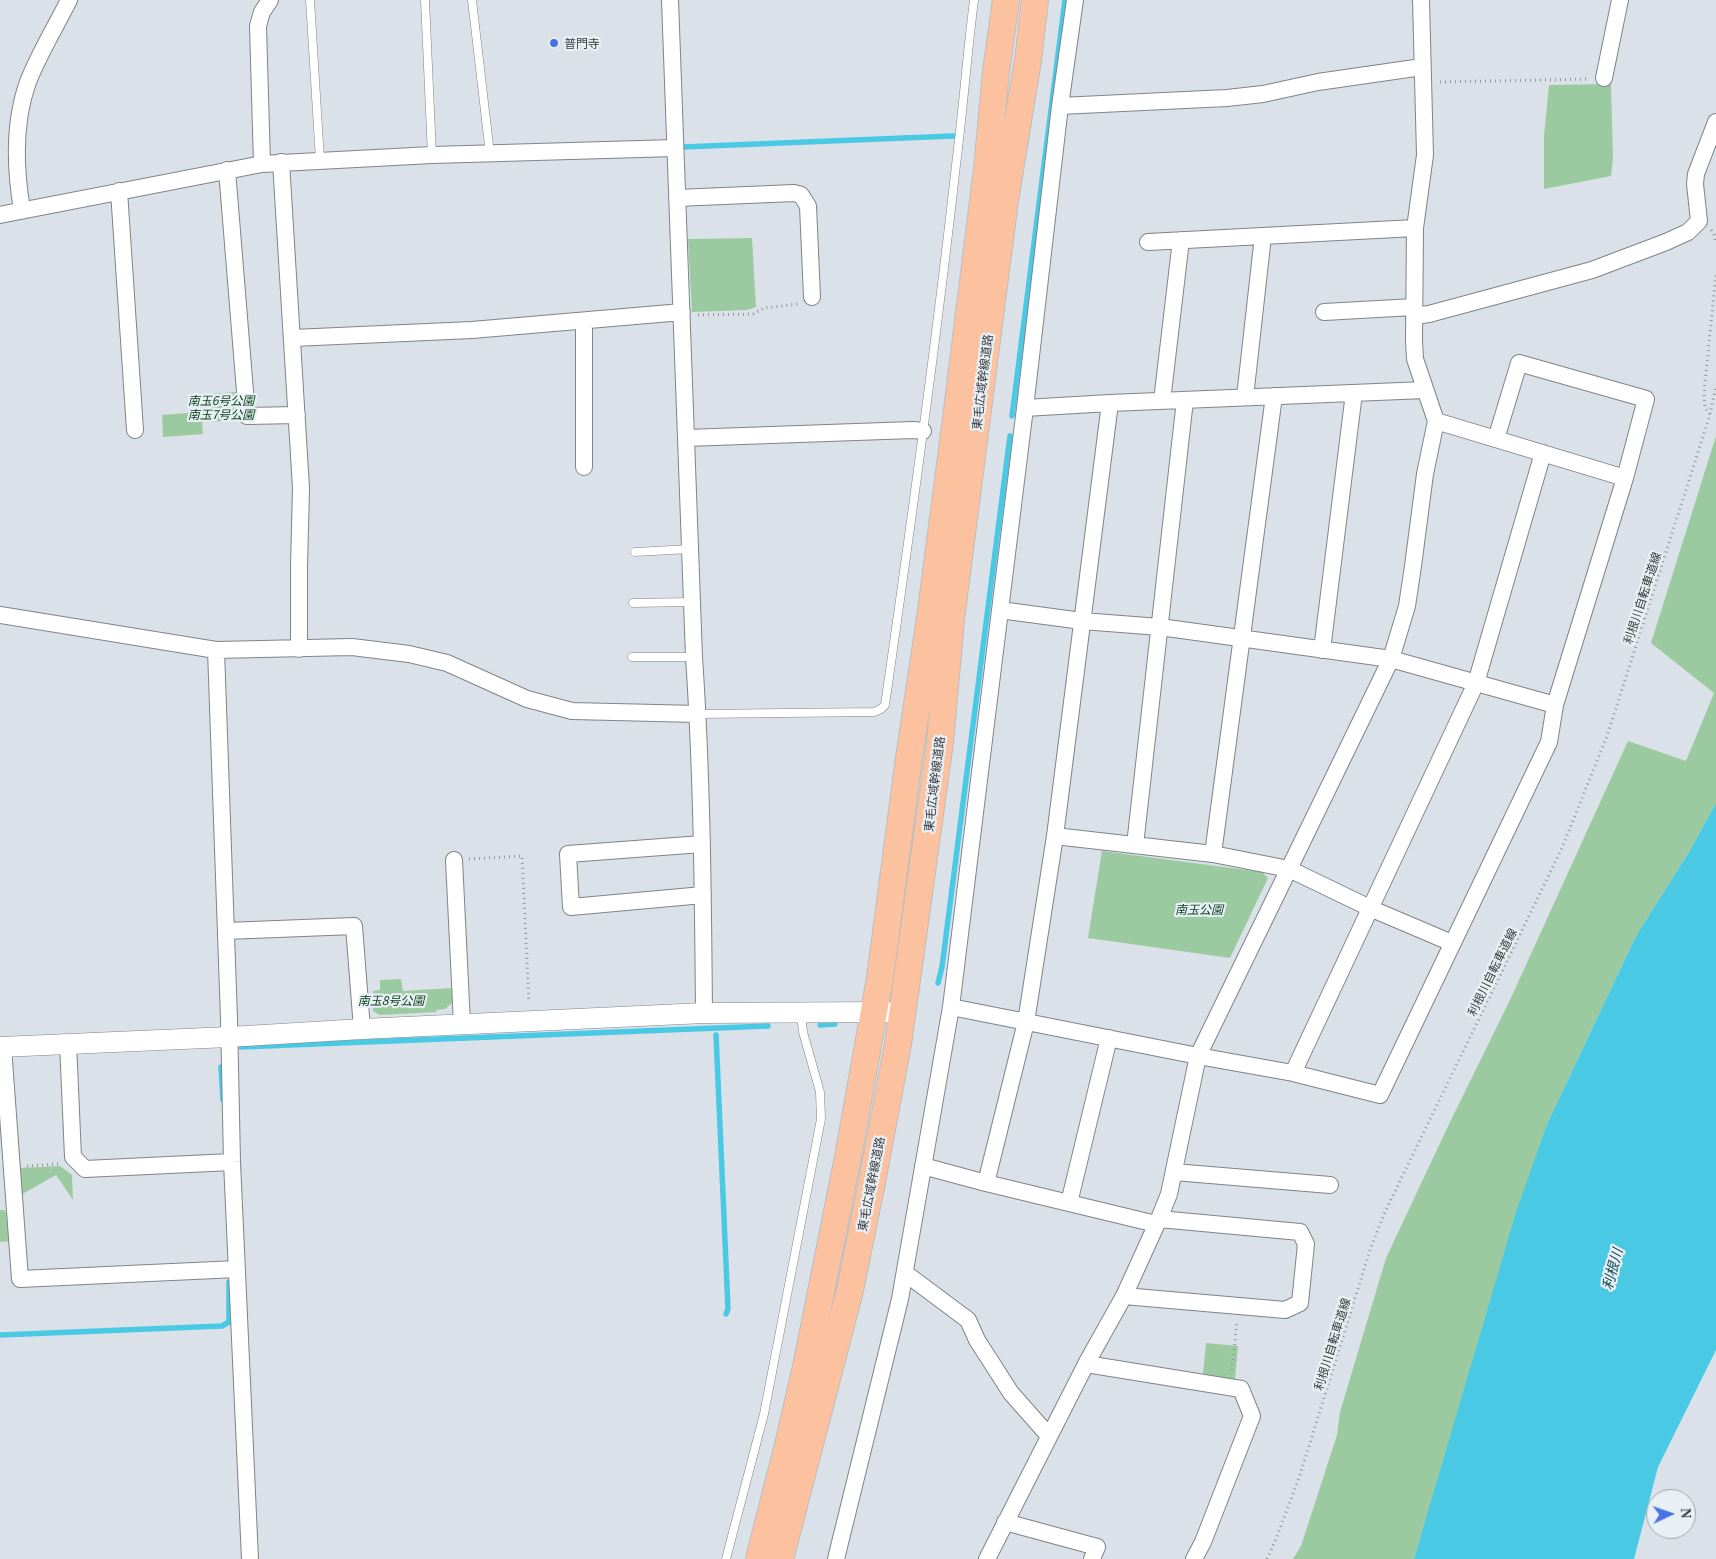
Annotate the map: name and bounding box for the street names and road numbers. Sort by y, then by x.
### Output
street label: 東毛広域幹線道路 [969,333,995,431]
street label: 利根川自転車道線 [1620,550,1664,646]
street label: 東毛広域幹線道路 [921,735,947,833]
street label: 利根川自転車道線 [1464,926,1520,1018]
street label: 東毛広域幹線道路 [855,1136,887,1232]
street label: 利根川自転車道線 [1311,1296,1353,1392]

